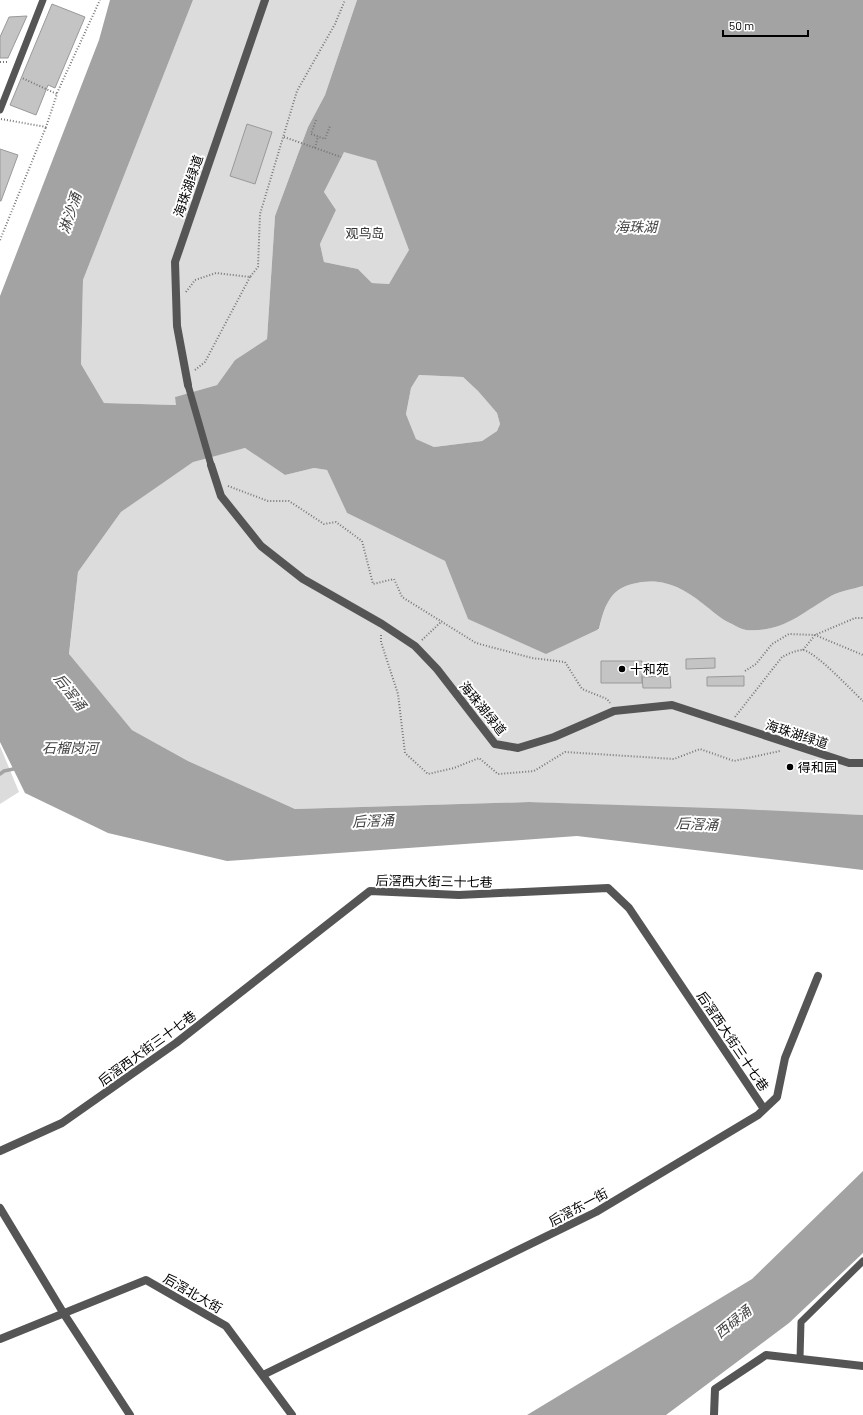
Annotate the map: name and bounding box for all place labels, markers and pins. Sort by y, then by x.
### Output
place label: 十和苑 [630,661,669,677]
marker: 十和苑 [617,664,627,674]
place label: 得和园 [798,759,837,775]
marker: 得和园 [785,762,795,772]

